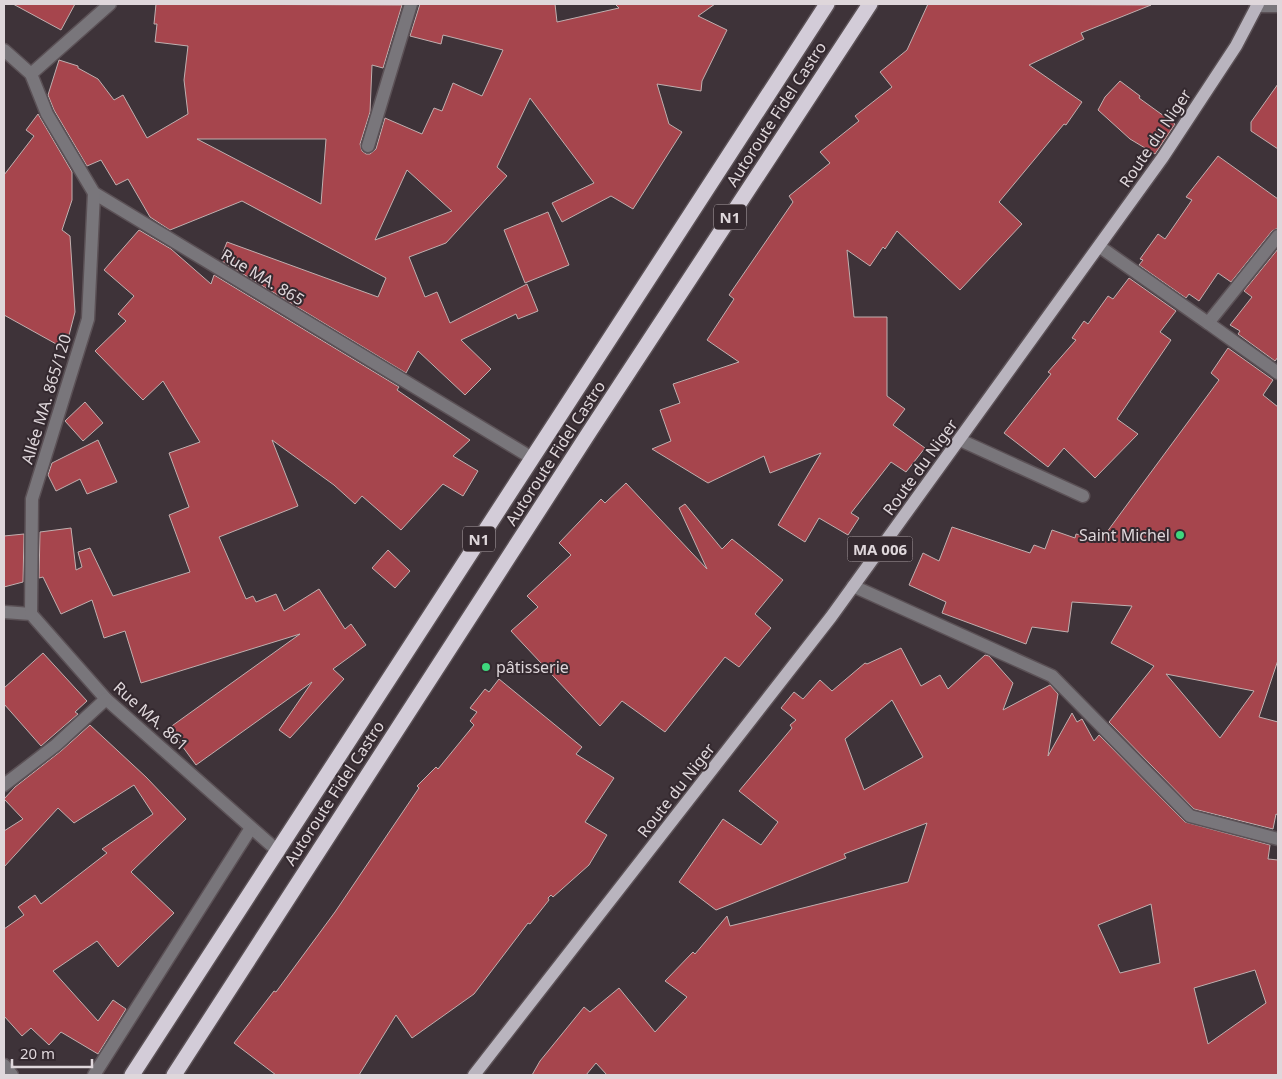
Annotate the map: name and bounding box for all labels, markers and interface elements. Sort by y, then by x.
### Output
street label: Autoroute Fidel Castro [721,37,831,191]
street label: Route du Niger [1114,84,1196,191]
road number: N1 [714,204,746,230]
street label: Rue MA. 865 [217,243,309,311]
street label: Allée MA. 865/120 [16,331,76,467]
street label: Autoroute Fidel Castro [500,376,610,530]
street label: Route du Niger [878,414,963,520]
place label: Saint Michel [1079,524,1170,546]
road number: N1 [463,526,495,552]
marker: Saint Michel [1174,529,1186,541]
road number: MA 006 [848,536,912,562]
place label: pâtisserie [496,656,569,678]
marker: pâtisserie [480,661,492,673]
street label: Rue MA. 861 [109,676,193,756]
street label: Autoroute Fidel Castro [279,716,389,870]
street label: Route du Niger [632,738,720,842]
scale bar [12,1036,92,1068]
text: 20 m [20,1043,55,1063]

